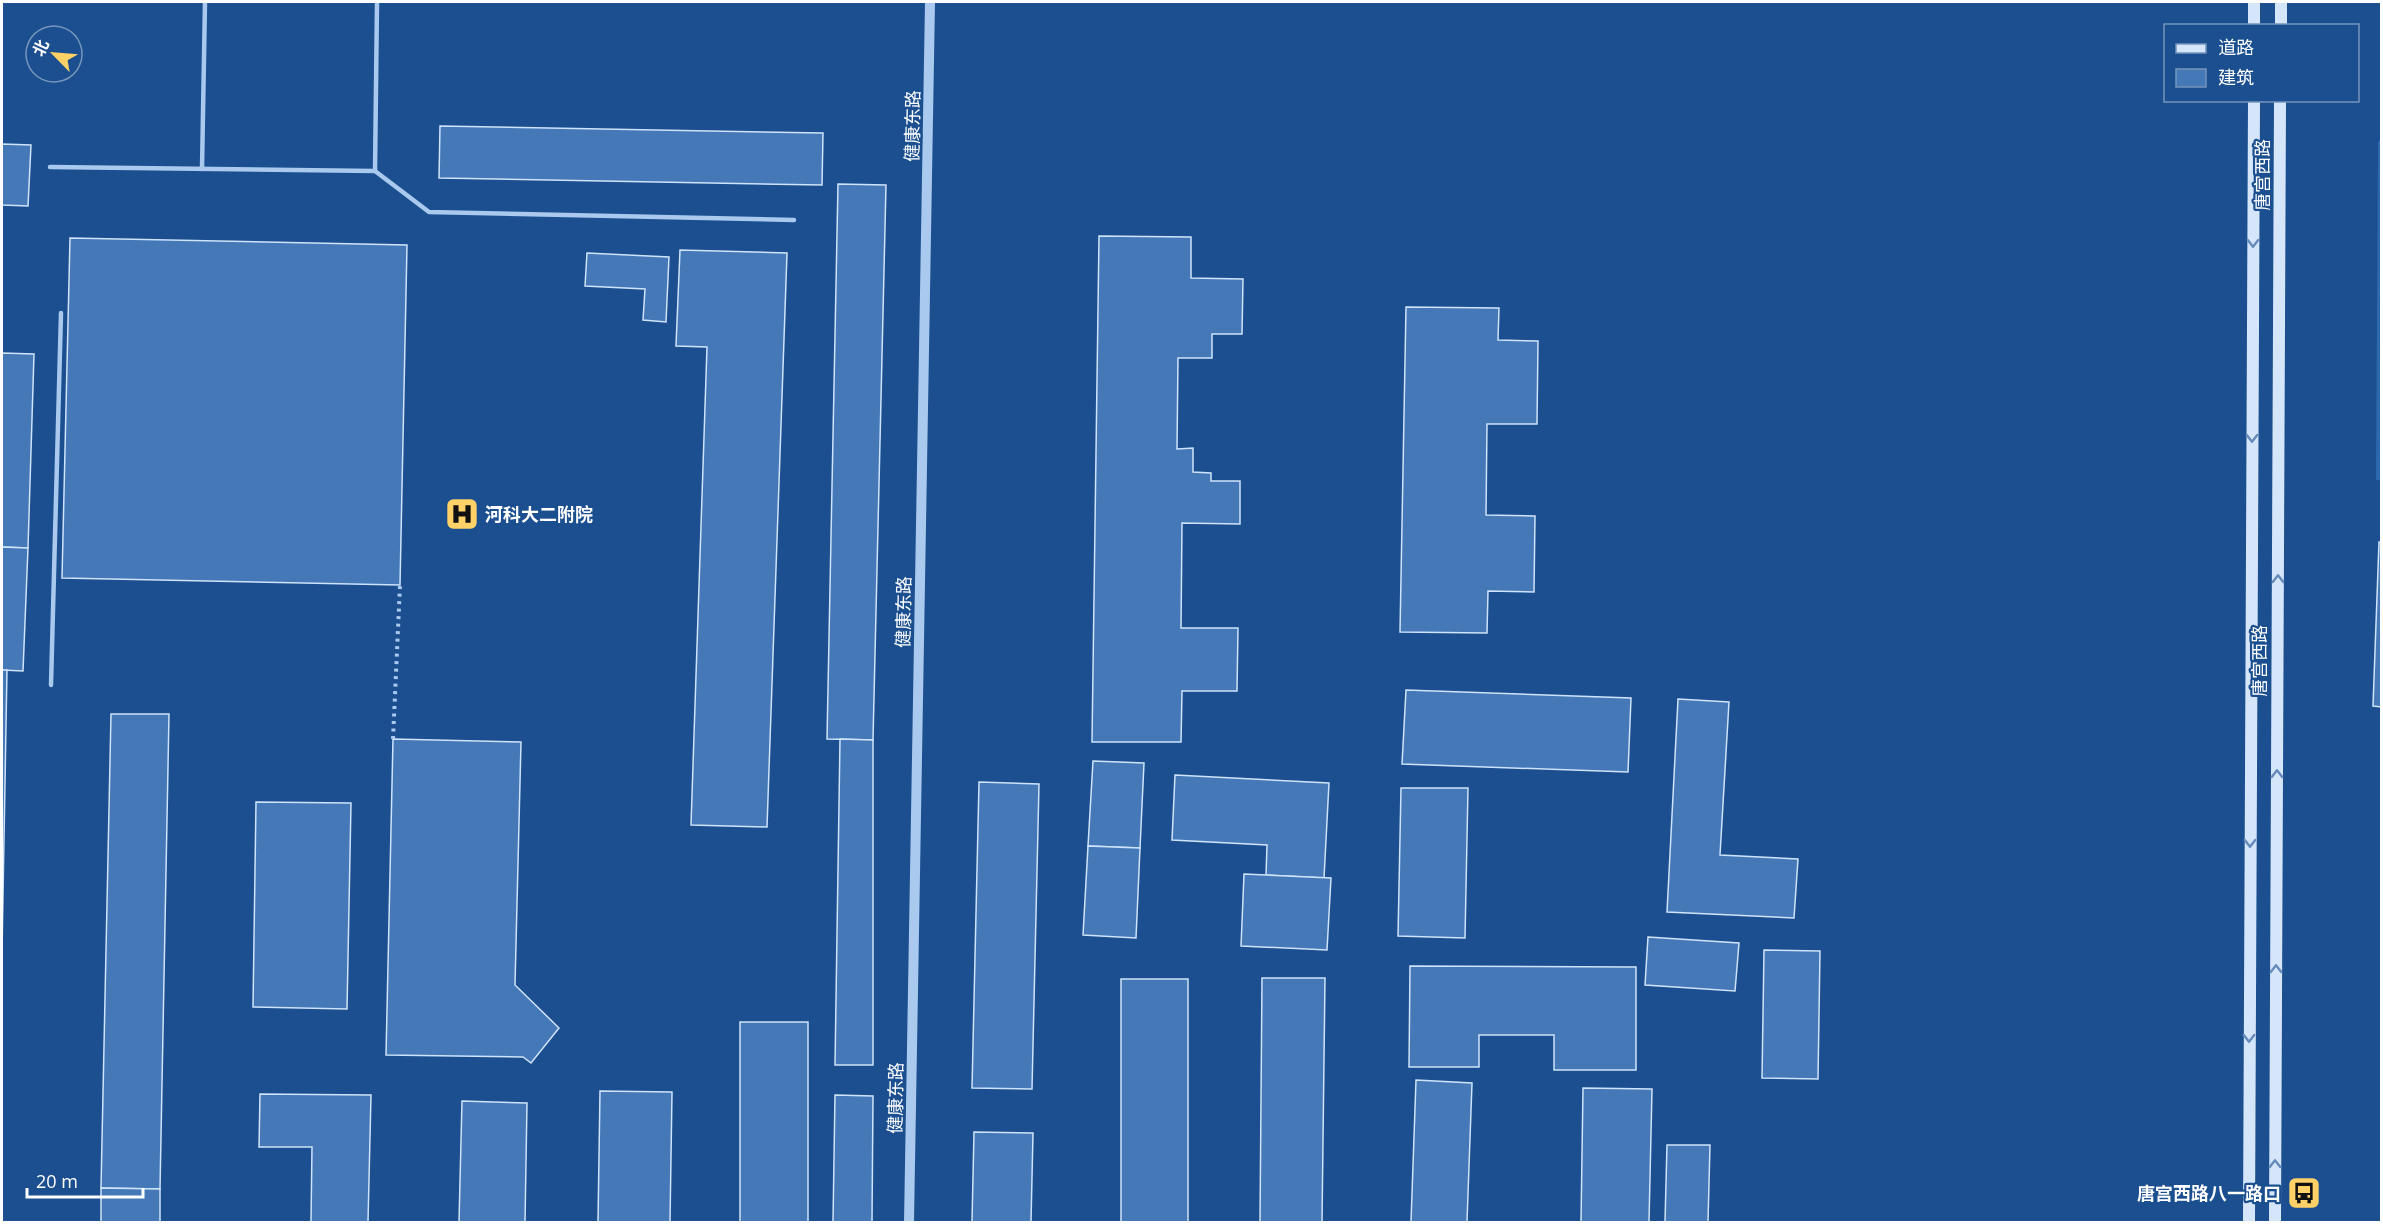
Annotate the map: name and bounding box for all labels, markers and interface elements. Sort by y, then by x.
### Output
north arrow [24,24,84,84]
legend [2164,24,2359,102]
text: 道路 [2218,35,2254,59]
text: 北 [27,36,54,60]
text: 建筑 [2218,65,2254,89]
street label: 健康东路 [899,90,925,162]
street label: 唐宫西路 [2250,139,2274,211]
one-way arrow [2247,238,2259,247]
one-way arrow [2246,433,2258,442]
hospital icon: 河科大二附院 [444,496,480,532]
place label: 河科大二附院 [485,502,593,526]
one-way arrow [2272,575,2284,584]
street label: 健康东路 [890,576,916,648]
street label: 唐宫西路 [2247,625,2271,697]
one-way arrow [2271,770,2283,779]
one-way arrow [2244,838,2256,847]
one-way arrow [2270,965,2282,974]
one-way arrow [2243,1033,2255,1042]
street label: 健康东路 [882,1062,908,1134]
one-way arrow [2269,1160,2281,1169]
scale bar [27,1161,142,1199]
text: 20 m [36,1169,78,1193]
bus stop icon: 唐宫西路八一路口 [2286,1175,2322,1211]
place label: 唐宫西路八一路口 [2137,1181,2281,1205]

